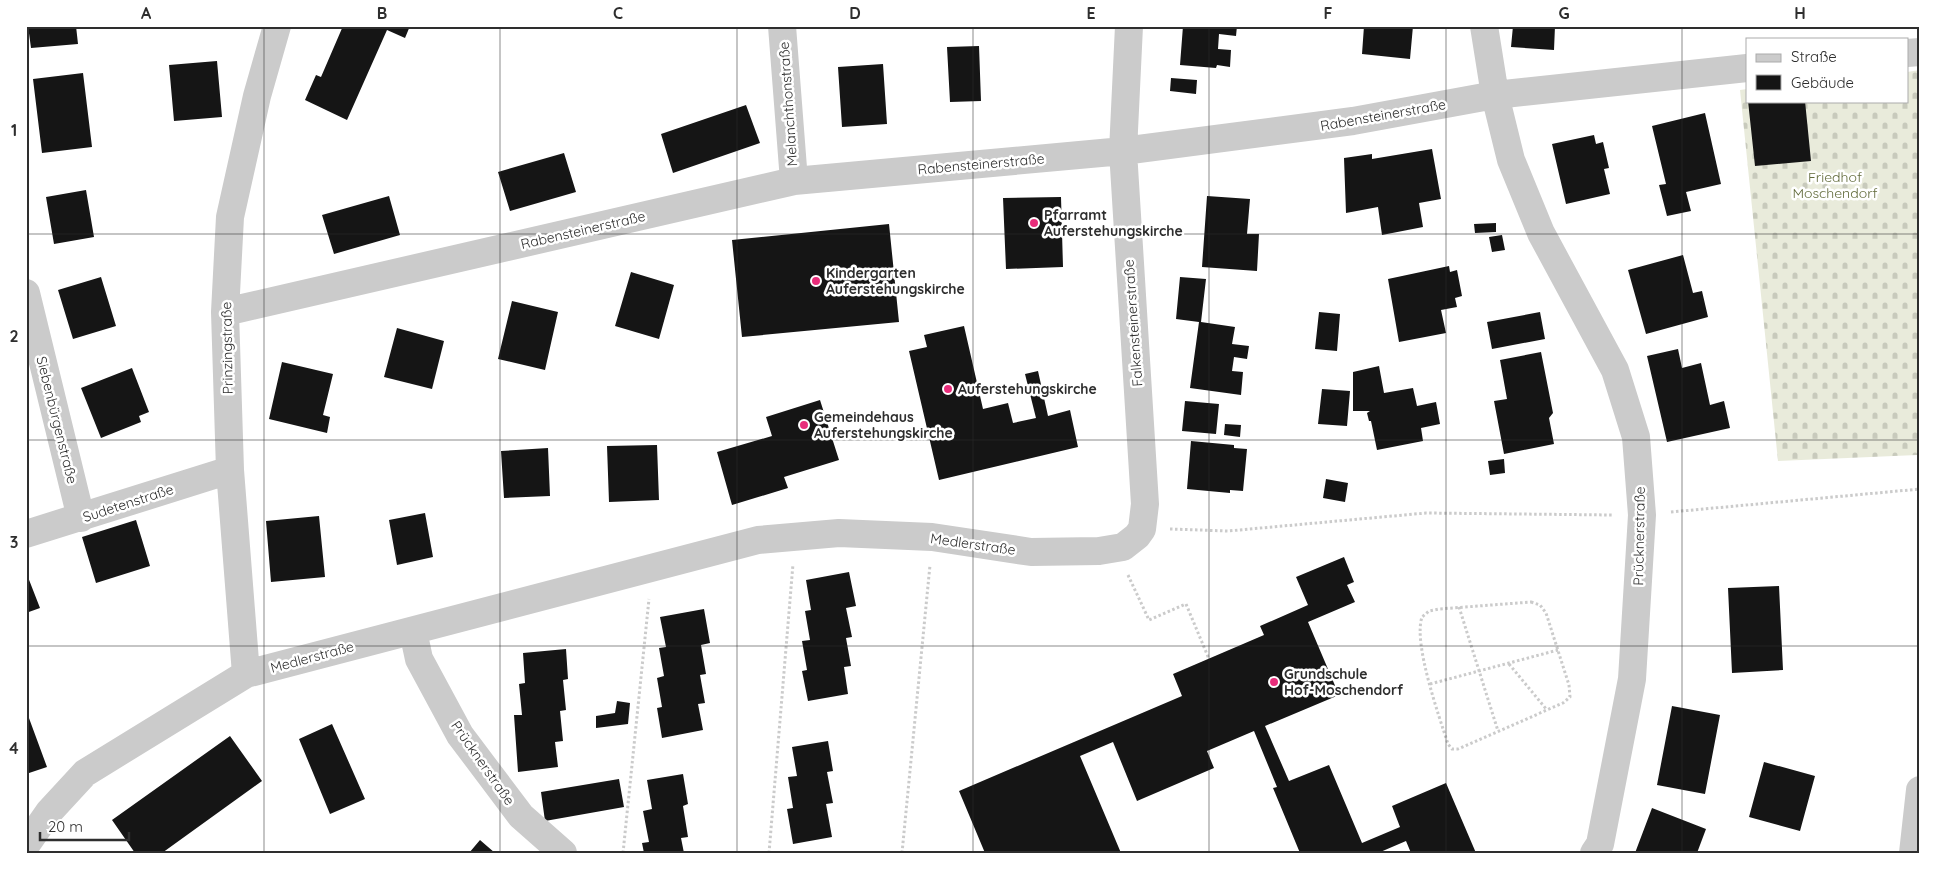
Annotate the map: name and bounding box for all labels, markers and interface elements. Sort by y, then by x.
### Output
text: A [141,3,152,23]
text: B [377,3,387,23]
text: C [613,3,623,23]
text: D [849,3,861,23]
text: E [1086,3,1096,23]
text: F [1324,3,1333,23]
text: G [1558,3,1570,23]
text: H [1794,3,1806,23]
legend [1746,38,1908,102]
street label: Melanchthonstraße [775,41,801,167]
text: Straße [1791,47,1837,66]
text: Gebäude [1791,73,1854,92]
street label: Rabensteinerstraße [1319,95,1447,135]
text: 1 [11,120,17,140]
street label: Rabensteinerstraße [917,149,1045,179]
park label: Friedhof Moschendorf [1792,168,1878,202]
place label: Pfarramt Auferstehungskirche [1044,206,1183,240]
street label: Rabensteinerstraße [519,207,647,253]
marker: Pfarramt Auferstehungskirche [1028,217,1040,229]
street label: Falkensteinerstraße [1120,259,1146,387]
place label: Kindergarten Auferstehungskirche [826,264,965,298]
marker: Kindergarten Auferstehungskirche [810,275,822,287]
street label: Prinzingstraße [217,301,237,394]
text: 2 [9,326,19,346]
street label: Siebenbürgenstraße [32,354,82,486]
place label: Auferstehungskirche [958,380,1097,398]
marker: Auferstehungskirche [942,383,954,395]
place label: Gemeindehaus Auferstehungskirche [814,408,953,442]
marker: Gemeindehaus Auferstehungskirche [798,419,810,431]
street label: Sudetenstraße [80,480,176,526]
street label: Prücknerstraße [1629,486,1649,586]
street label: Medlerstraße [929,529,1017,559]
text: 3 [10,532,18,552]
street label: Medlerstraße [268,637,356,677]
place label: Grundschule Hof-Moschendorf [1284,665,1404,699]
marker: Grundschule Hof-Moschendorf [1268,676,1280,688]
street label: Prücknerstraße [447,717,519,809]
text: 4 [9,738,19,758]
scale bar [40,809,129,841]
text: 20 m [48,817,83,836]

